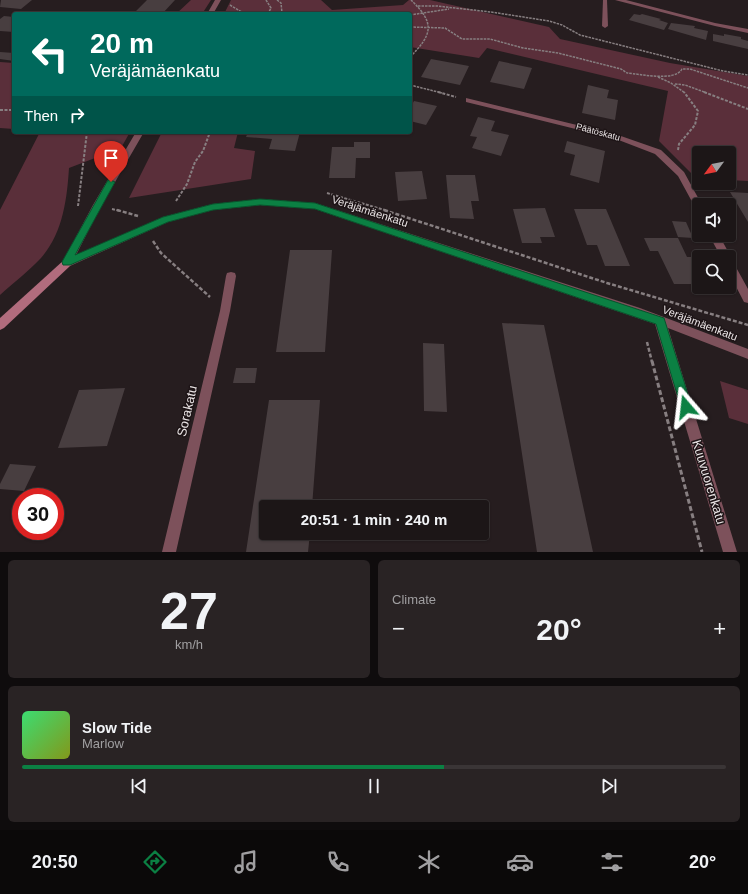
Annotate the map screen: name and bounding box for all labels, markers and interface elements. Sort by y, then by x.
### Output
icon: left [24,28,76,80]
text: 20 m [90,28,154,59]
text: Veräjämäenkatu [90,61,220,81]
icon: right [66,104,88,126]
text: Then [24,107,58,124]
street label: Päätöskatu [575,121,621,143]
pin [94,141,128,182]
north arrow [692,146,736,190]
map controls [692,146,736,294]
icon: arrive [100,147,122,169]
street label: Veräjämäenkatu [330,193,410,229]
button: sound [692,198,736,242]
button: search [692,250,736,294]
street label: Veräjämäenkatu [661,303,739,343]
street label: Sorakatu [174,384,200,438]
position arrow [665,386,707,428]
street label: Kuuvuorenkatu [689,438,729,526]
speed limit sign: 30 [12,488,64,540]
text: 20:51 · 1 min · 240 m [301,511,447,528]
text: 27 [160,582,218,640]
text: Climate [392,592,436,607]
text: 20° [536,613,582,646]
text: − [392,616,405,641]
text: + [713,616,726,641]
text: km/h [175,637,203,652]
text: Slow Tide [82,719,152,736]
text: Marlow [82,736,124,751]
icon: previous [128,775,150,797]
icon: pause [363,775,385,797]
icon: next [598,775,620,797]
icon: directions [141,848,169,876]
icon: music [232,848,260,876]
icon: phone [324,848,352,876]
icon: climate [415,848,443,876]
icon: car [506,848,534,876]
icon: filters [598,848,626,876]
text: 20:50 [32,852,78,872]
text: 20° [689,852,716,872]

